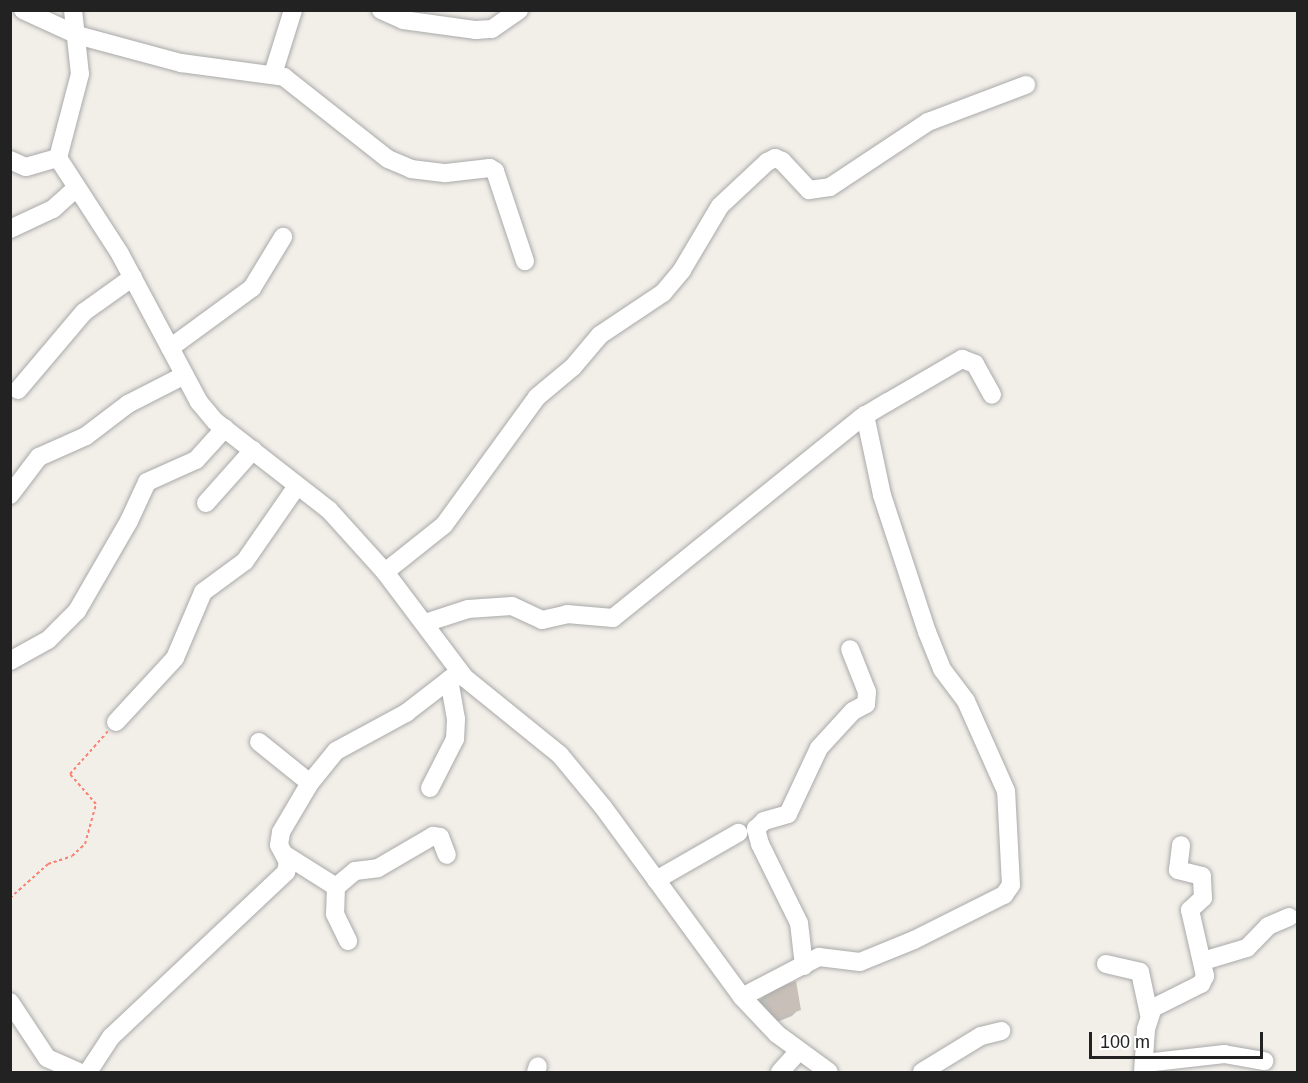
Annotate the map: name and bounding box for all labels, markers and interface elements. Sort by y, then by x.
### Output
scale bar [1092,1020,1266,1058]
text: 100 m [1100,1032,1150,1052]

